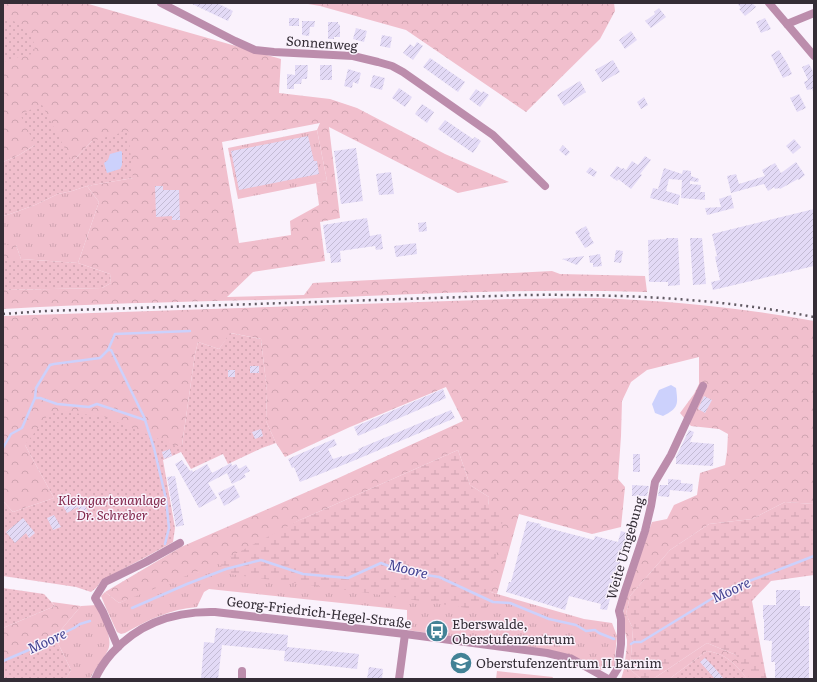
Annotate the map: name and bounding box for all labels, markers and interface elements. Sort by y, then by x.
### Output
street label: Sonnenweg [285,31,359,55]
park label: Kleingartenanlage Dr. Schreber [58,490,166,524]
street label: Weite Umgebung [601,493,649,602]
water label: Moore [386,553,431,583]
water label: Moore [708,571,753,607]
street label: Georg-Friedrich-Hegel-Straße [226,591,413,632]
place label: Eberswalde, Oberstufenzentrum [452,614,575,648]
bus stop icon: Eberswalde, Oberstufenzentrum [424,618,450,644]
water label: Moore [24,622,69,658]
school or university icon: Oberstufenzentrum II Barnim [448,650,474,676]
place label: Oberstufenzentrum II Barnim [476,653,662,672]

